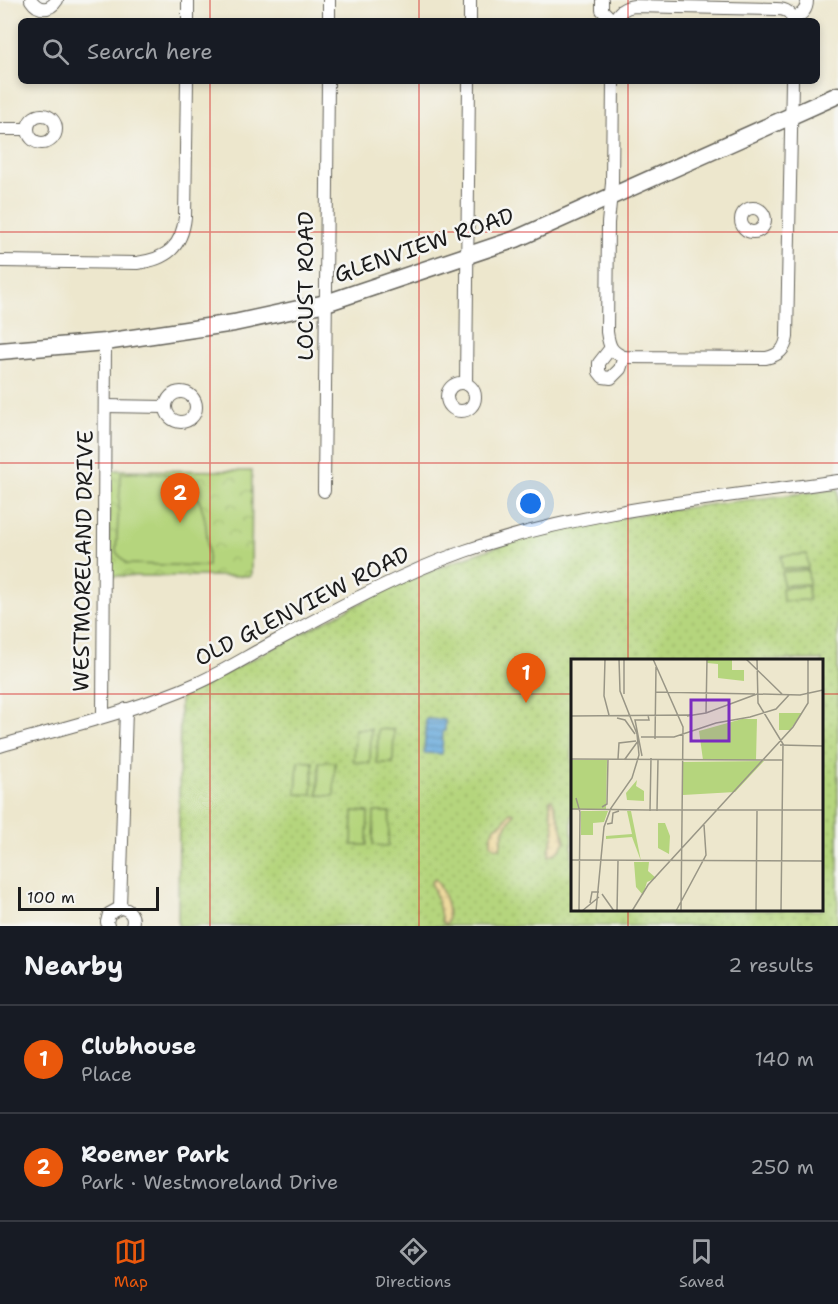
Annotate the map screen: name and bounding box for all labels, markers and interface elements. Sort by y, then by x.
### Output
search box [18,18,820,84]
icon: search [39,35,72,68]
text: Search here [87,37,213,66]
street label: GLENVIEW ROAD [330,201,518,289]
street label: LOCUST ROAD [291,211,320,361]
street label: WESTMORELAND DRIVE [66,430,100,692]
pin: 2 [160,474,200,523]
your location [516,489,545,518]
street label: OLD GLENVIEW ROAD [190,539,414,673]
pin: 1 [506,654,546,703]
inset map [571,659,823,911]
scale bar [18,884,159,912]
text: 100 m [27,887,75,908]
text: Nearby [24,948,123,983]
text: 2 results [728,952,814,978]
text: Clubhouse [81,1032,196,1061]
text: 1 [39,1046,48,1072]
text: 140 m [755,1046,814,1072]
text: Place [81,1061,132,1087]
text: Roemer Park [81,1140,230,1169]
text: 2 [37,1154,51,1180]
text: 250 m [750,1154,814,1180]
text: Park · Westmoreland Drive [81,1169,338,1195]
tab: Map [114,1235,148,1292]
tab: Directions [375,1235,452,1292]
tab: Saved [679,1235,724,1292]

